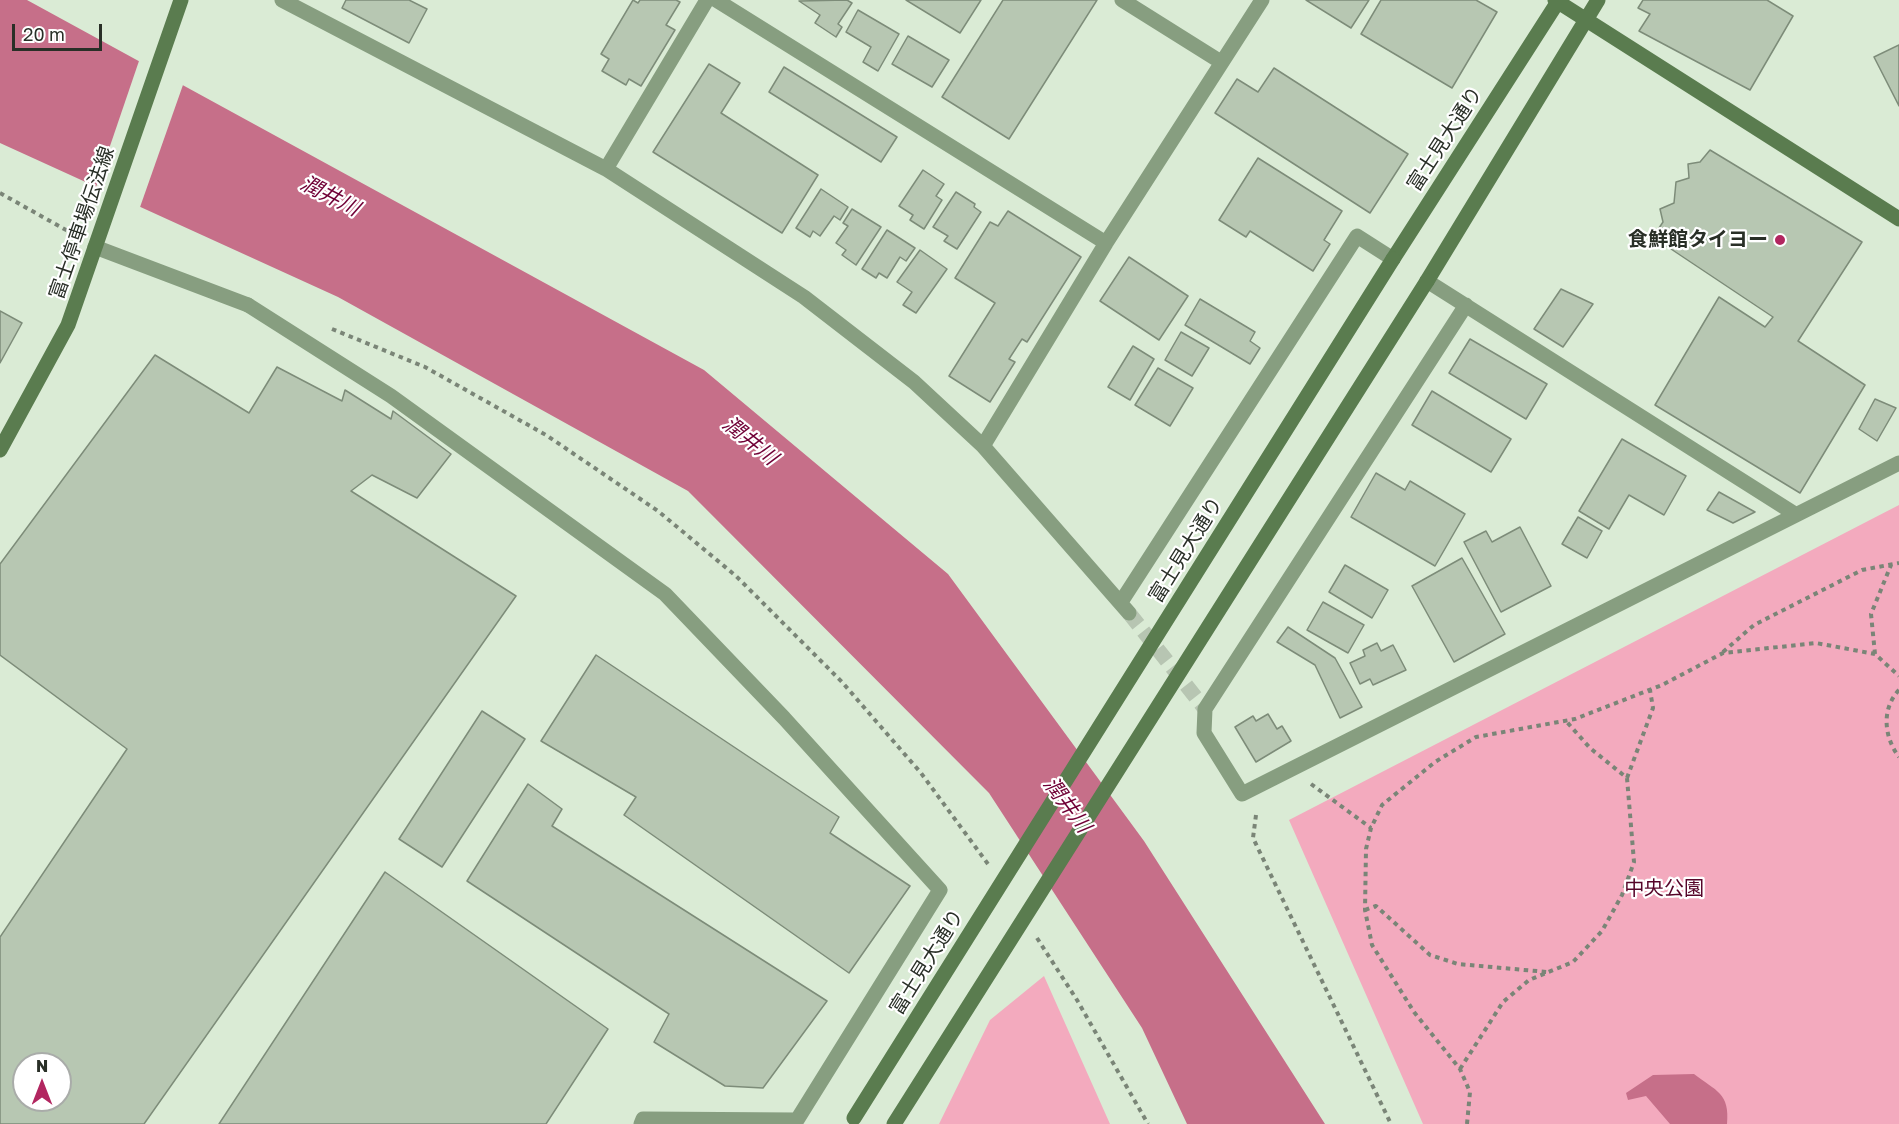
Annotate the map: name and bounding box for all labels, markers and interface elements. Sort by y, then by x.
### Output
scale bar [15,12,105,50]
text: 20 m [23,23,65,45]
street label: 富士見大通り [1402,82,1488,196]
street label: 富士停車場伝法線 [45,143,119,303]
water label: 潤井川 [296,170,364,222]
place label: 食鮮館タイヨー [1628,228,1768,252]
marker: 食鮮館タイヨー [1773,233,1787,247]
water label: 潤井川 [718,411,782,471]
street label: 富士見大通り [1144,493,1228,607]
water label: 潤井川 [1038,772,1096,838]
park label: 中央公園 [1624,877,1704,901]
street label: 富士見大通り [885,905,969,1019]
north arrow [12,1052,72,1112]
text: N [36,1056,48,1076]

